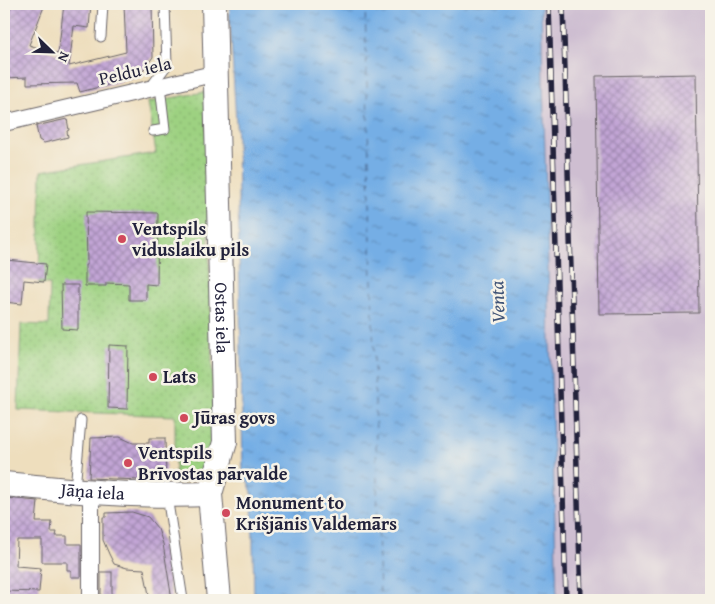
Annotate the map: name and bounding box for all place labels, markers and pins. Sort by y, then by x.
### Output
place label: Ventspils viduslaiku pils [132,215,250,263]
marker: Ventspils viduslaiku pils [116,233,128,245]
place label: Lats [163,363,196,390]
marker: Lats [147,371,159,383]
place label: Jūras govs [191,404,275,431]
marker: Jūras govs [178,412,190,424]
place label: Ventspils Brīvostas pārvalde [138,439,288,487]
marker: Ventspils Brīvostas pārvalde [122,457,134,469]
place label: Monument to Krišjānis Valdemārs [236,489,397,537]
marker: Monument to Krišjānis Valdemārs [220,507,232,519]

